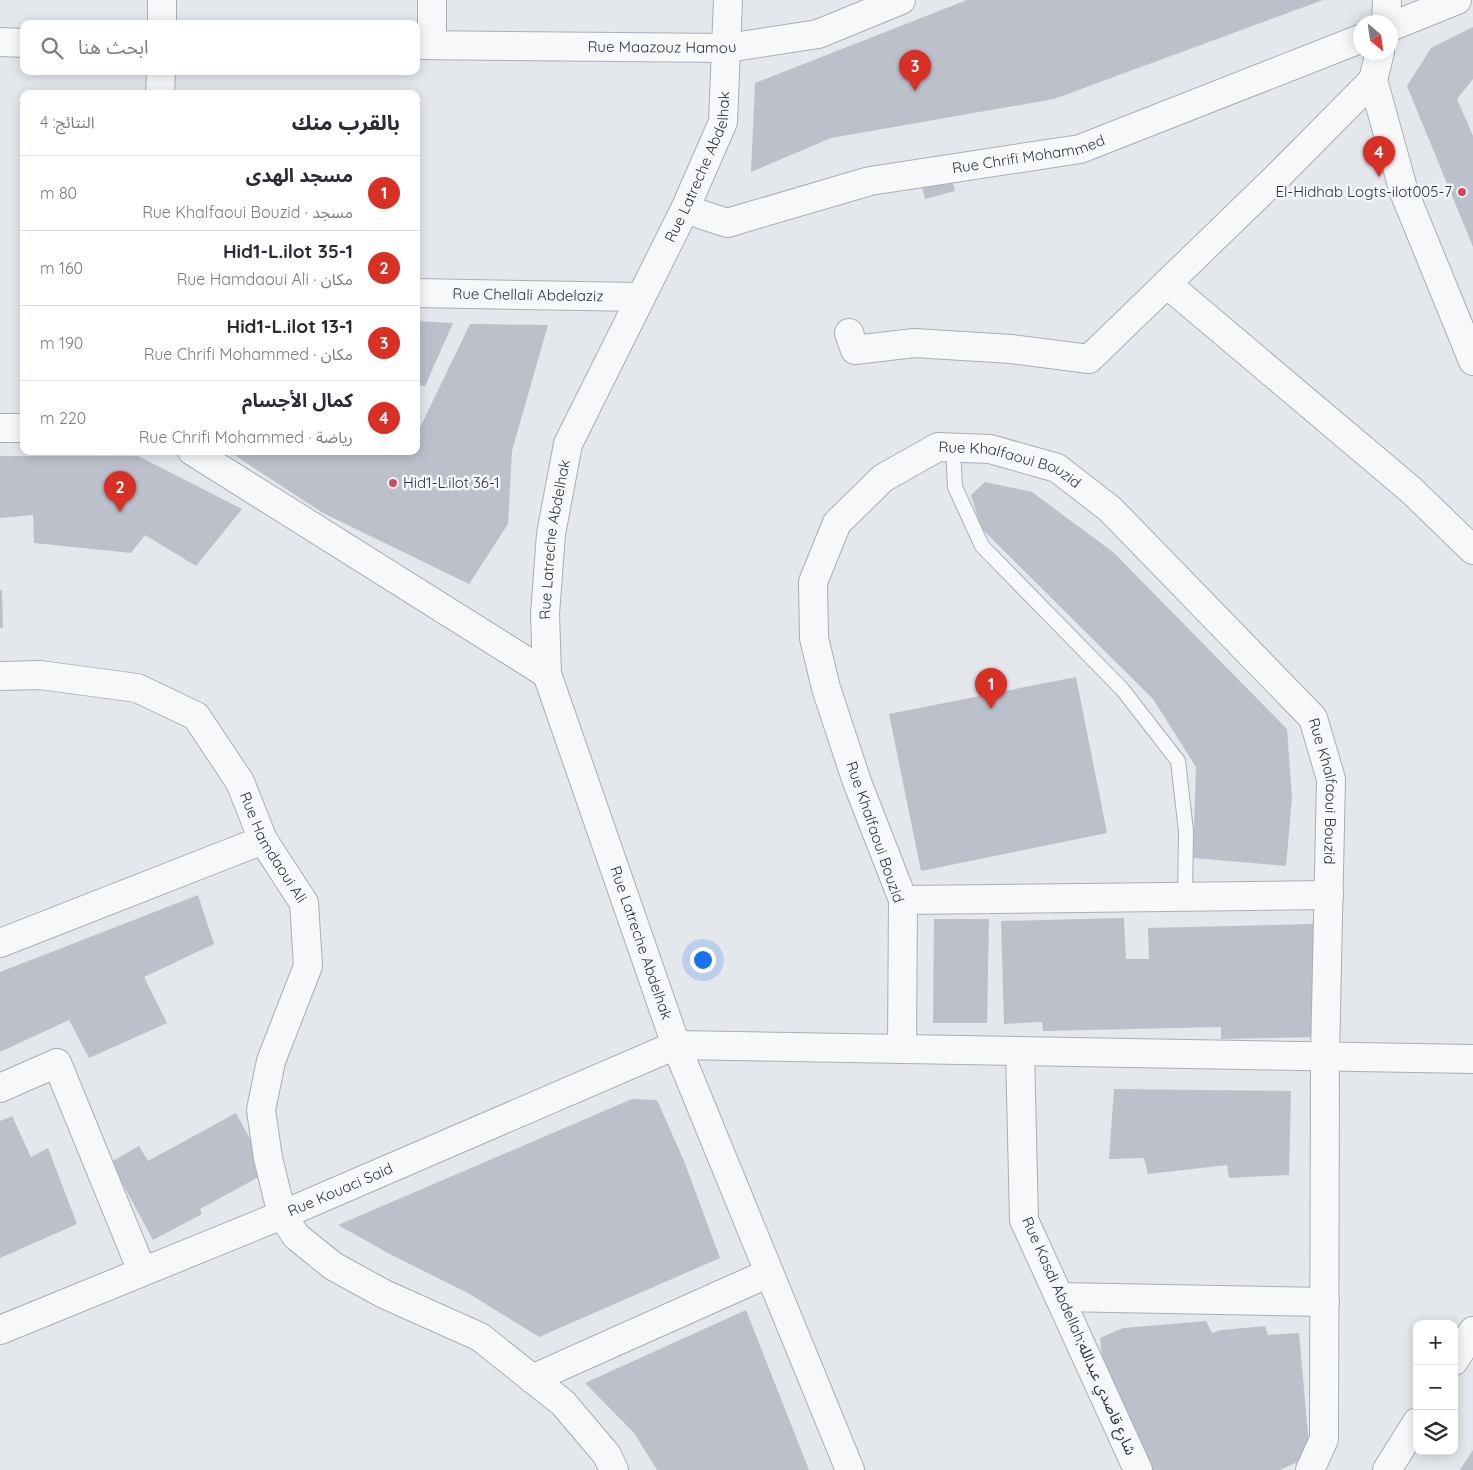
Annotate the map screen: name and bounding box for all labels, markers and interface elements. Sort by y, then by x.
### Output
north arrow [1353,15,1398,60]
search box [20,20,420,75]
icon: search [38,34,66,62]
text: ابحث هنا [78,35,149,59]
street label: Rue Maazouz Hamou [587,37,738,57]
pin: 3 [899,50,931,91]
street label: Rue Latreche Abdelhak [660,91,733,245]
text: بالقرب منك [292,109,400,135]
text: النتائج: 4 [40,112,95,132]
street label: Rue Chrifi Mohammed [951,130,1107,177]
pin: 4 [1363,136,1395,177]
text: مسجد الهدى [246,163,353,187]
place label: El-Hidhab Logts-ilot005-7 [1275,182,1452,201]
text: 80 m [40,183,77,203]
text: 1 [381,183,387,203]
marker: El-Hidhab Logts-ilot005-7 [1456,186,1468,198]
text: مسجد · Rue Khalfaoui Bouzid [142,202,353,222]
text: Hid1-L.ilot 35-1 [223,239,353,263]
text: 160 m [40,258,83,278]
text: 2 [379,258,389,278]
text: مكان · Rue Hamdaoui Ali [177,269,353,289]
street label: Rue Chellali Abdelaziz [452,284,604,305]
text: Hid1-L.ilot 13-1 [226,314,353,338]
text: 190 m [40,333,83,353]
text: 3 [380,333,388,353]
text: مكان · Rue Chrifi Mohammed [144,344,353,364]
text: كمال الأجسام [242,388,353,412]
text: 220 m [40,408,86,428]
text: 4 [379,408,389,428]
text: رياضة · Rue Chrifi Mohammed [139,427,353,447]
street label: Rue Khalfaoui Bouzid [938,437,1085,492]
street label: Rue Latreche Abdelhak [535,458,574,620]
pin: 2 [104,471,136,512]
place label: Hid1-L.ilot 36-1 [403,473,500,492]
marker: Hid1-L.ilot 36-1 [387,477,399,489]
pin: 1 [975,668,1007,709]
street label: Rue Khalfaoui Bouzid [1304,716,1341,865]
street label: Rue Khalfaoui Bouzid [842,759,909,905]
street label: Rue Hamdaoui Ali [236,789,311,906]
street label: Rue Latreche Abdelhak [606,863,677,1022]
your location [690,947,716,973]
street label: Rue Kouaci Said [285,1158,395,1220]
street label: Rue Kasdi Abdellah;شارع قاصدي عبدالله [1015,1214,1141,1459]
map controls [1413,1320,1458,1455]
button: + [1413,1320,1458,1365]
button: − [1413,1365,1458,1410]
button: layers [1413,1410,1458,1455]

